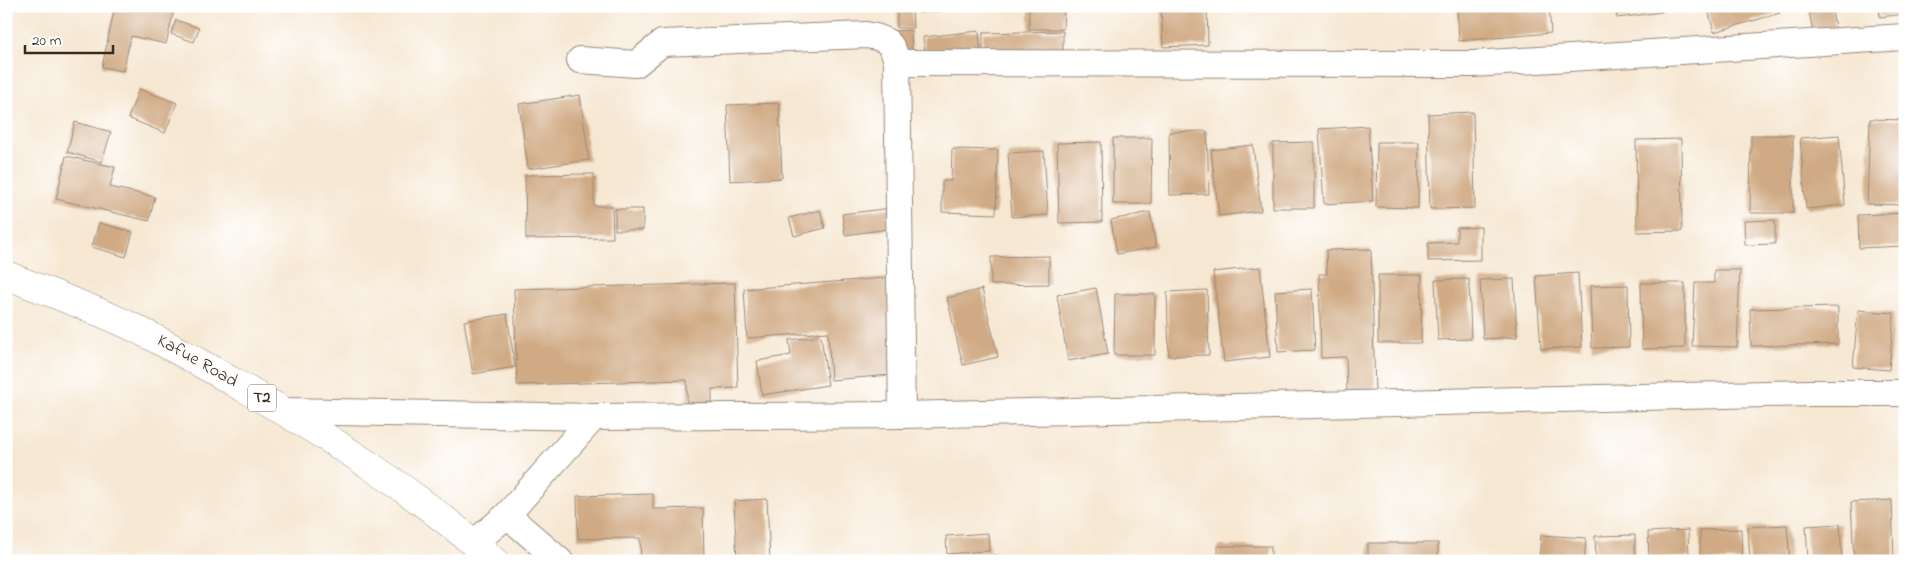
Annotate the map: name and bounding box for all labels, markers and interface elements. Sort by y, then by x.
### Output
scale bar [25,22,112,54]
text: 20 m [32,30,62,52]
street label: Kafue Road [152,328,242,395]
road number: T2 [248,384,276,412]

